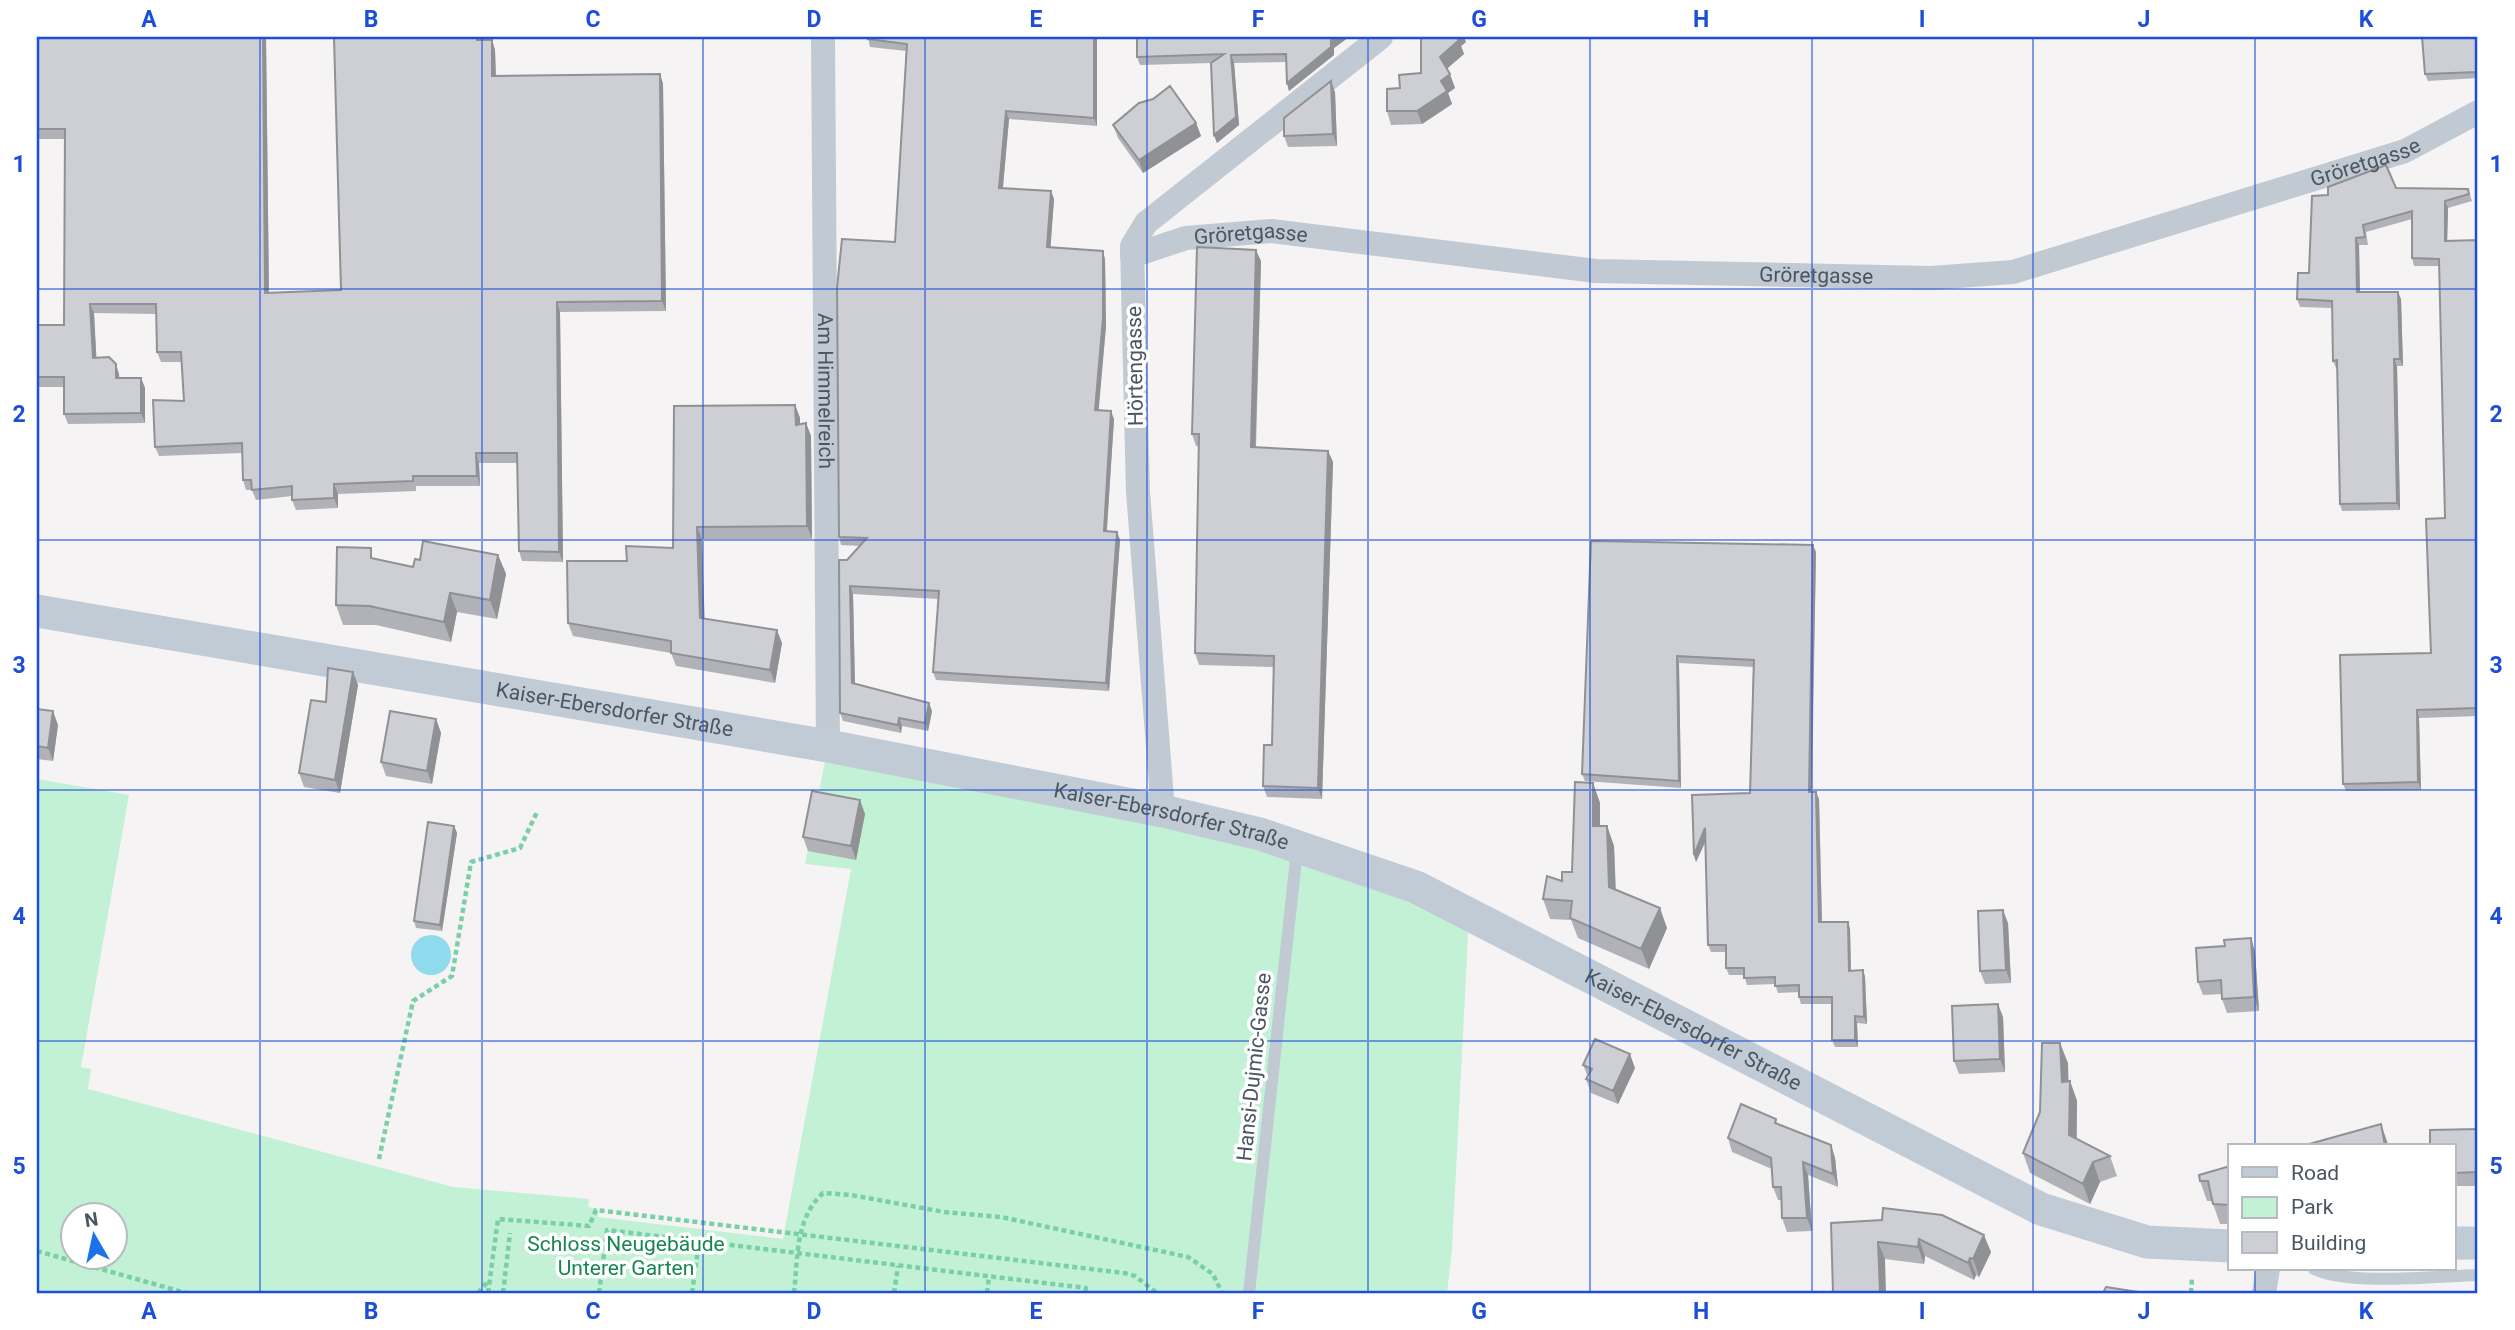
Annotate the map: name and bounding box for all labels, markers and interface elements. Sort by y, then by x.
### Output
text: A [141,6,157,33]
text: B [364,6,378,33]
text: C [585,6,601,33]
text: D [807,6,821,33]
text: E [1030,6,1043,33]
text: F [1252,6,1265,33]
text: G [1471,6,1487,33]
text: H [1693,6,1709,33]
text: I [1919,6,1925,33]
text: J [2138,6,2150,33]
text: K [2359,6,2374,33]
street label: Gröretgasse [2308,133,2425,191]
text: 1 [12,151,26,178]
text: 1 [2489,151,2503,178]
street label: Gröretgasse [1193,219,1309,249]
street label: Gröretgasse [1759,262,1874,289]
street label: Hörtengasse [1122,306,1148,426]
street label: Am Himmelreich [813,313,838,469]
text: 2 [12,401,26,428]
text: 2 [2489,401,2503,428]
text: 3 [12,652,26,679]
text: 3 [2489,652,2503,679]
street label: Kaiser-Ebersdorfer Straße [494,678,735,742]
street label: Kaiser-Ebersdorfer Straße [1052,778,1292,855]
text: 4 [12,903,26,930]
text: 4 [2489,903,2503,930]
street label: Kaiser-Ebersdorfer Straße [1581,964,1806,1096]
street label: Hansi-Dujmic-Gasse [1232,972,1276,1162]
legend [2228,1144,2456,1270]
text: 5 [12,1153,26,1180]
text: 5 [2489,1153,2503,1180]
text: Road [2291,1161,2339,1185]
text: Park [2291,1195,2334,1219]
north arrow [60,1200,130,1270]
text: N [83,1207,100,1232]
text: Building [2291,1231,2366,1255]
park label: Schloss Neugebäude Unterer Garten [527,1232,725,1280]
text: A [141,1298,157,1325]
text: B [364,1298,378,1325]
text: C [585,1298,601,1325]
text: D [807,1298,821,1325]
text: E [1030,1298,1043,1325]
text: F [1252,1298,1265,1325]
text: G [1471,1298,1487,1325]
text: H [1693,1298,1709,1325]
text: I [1919,1298,1925,1325]
text: J [2138,1298,2150,1325]
text: K [2359,1298,2374,1325]

